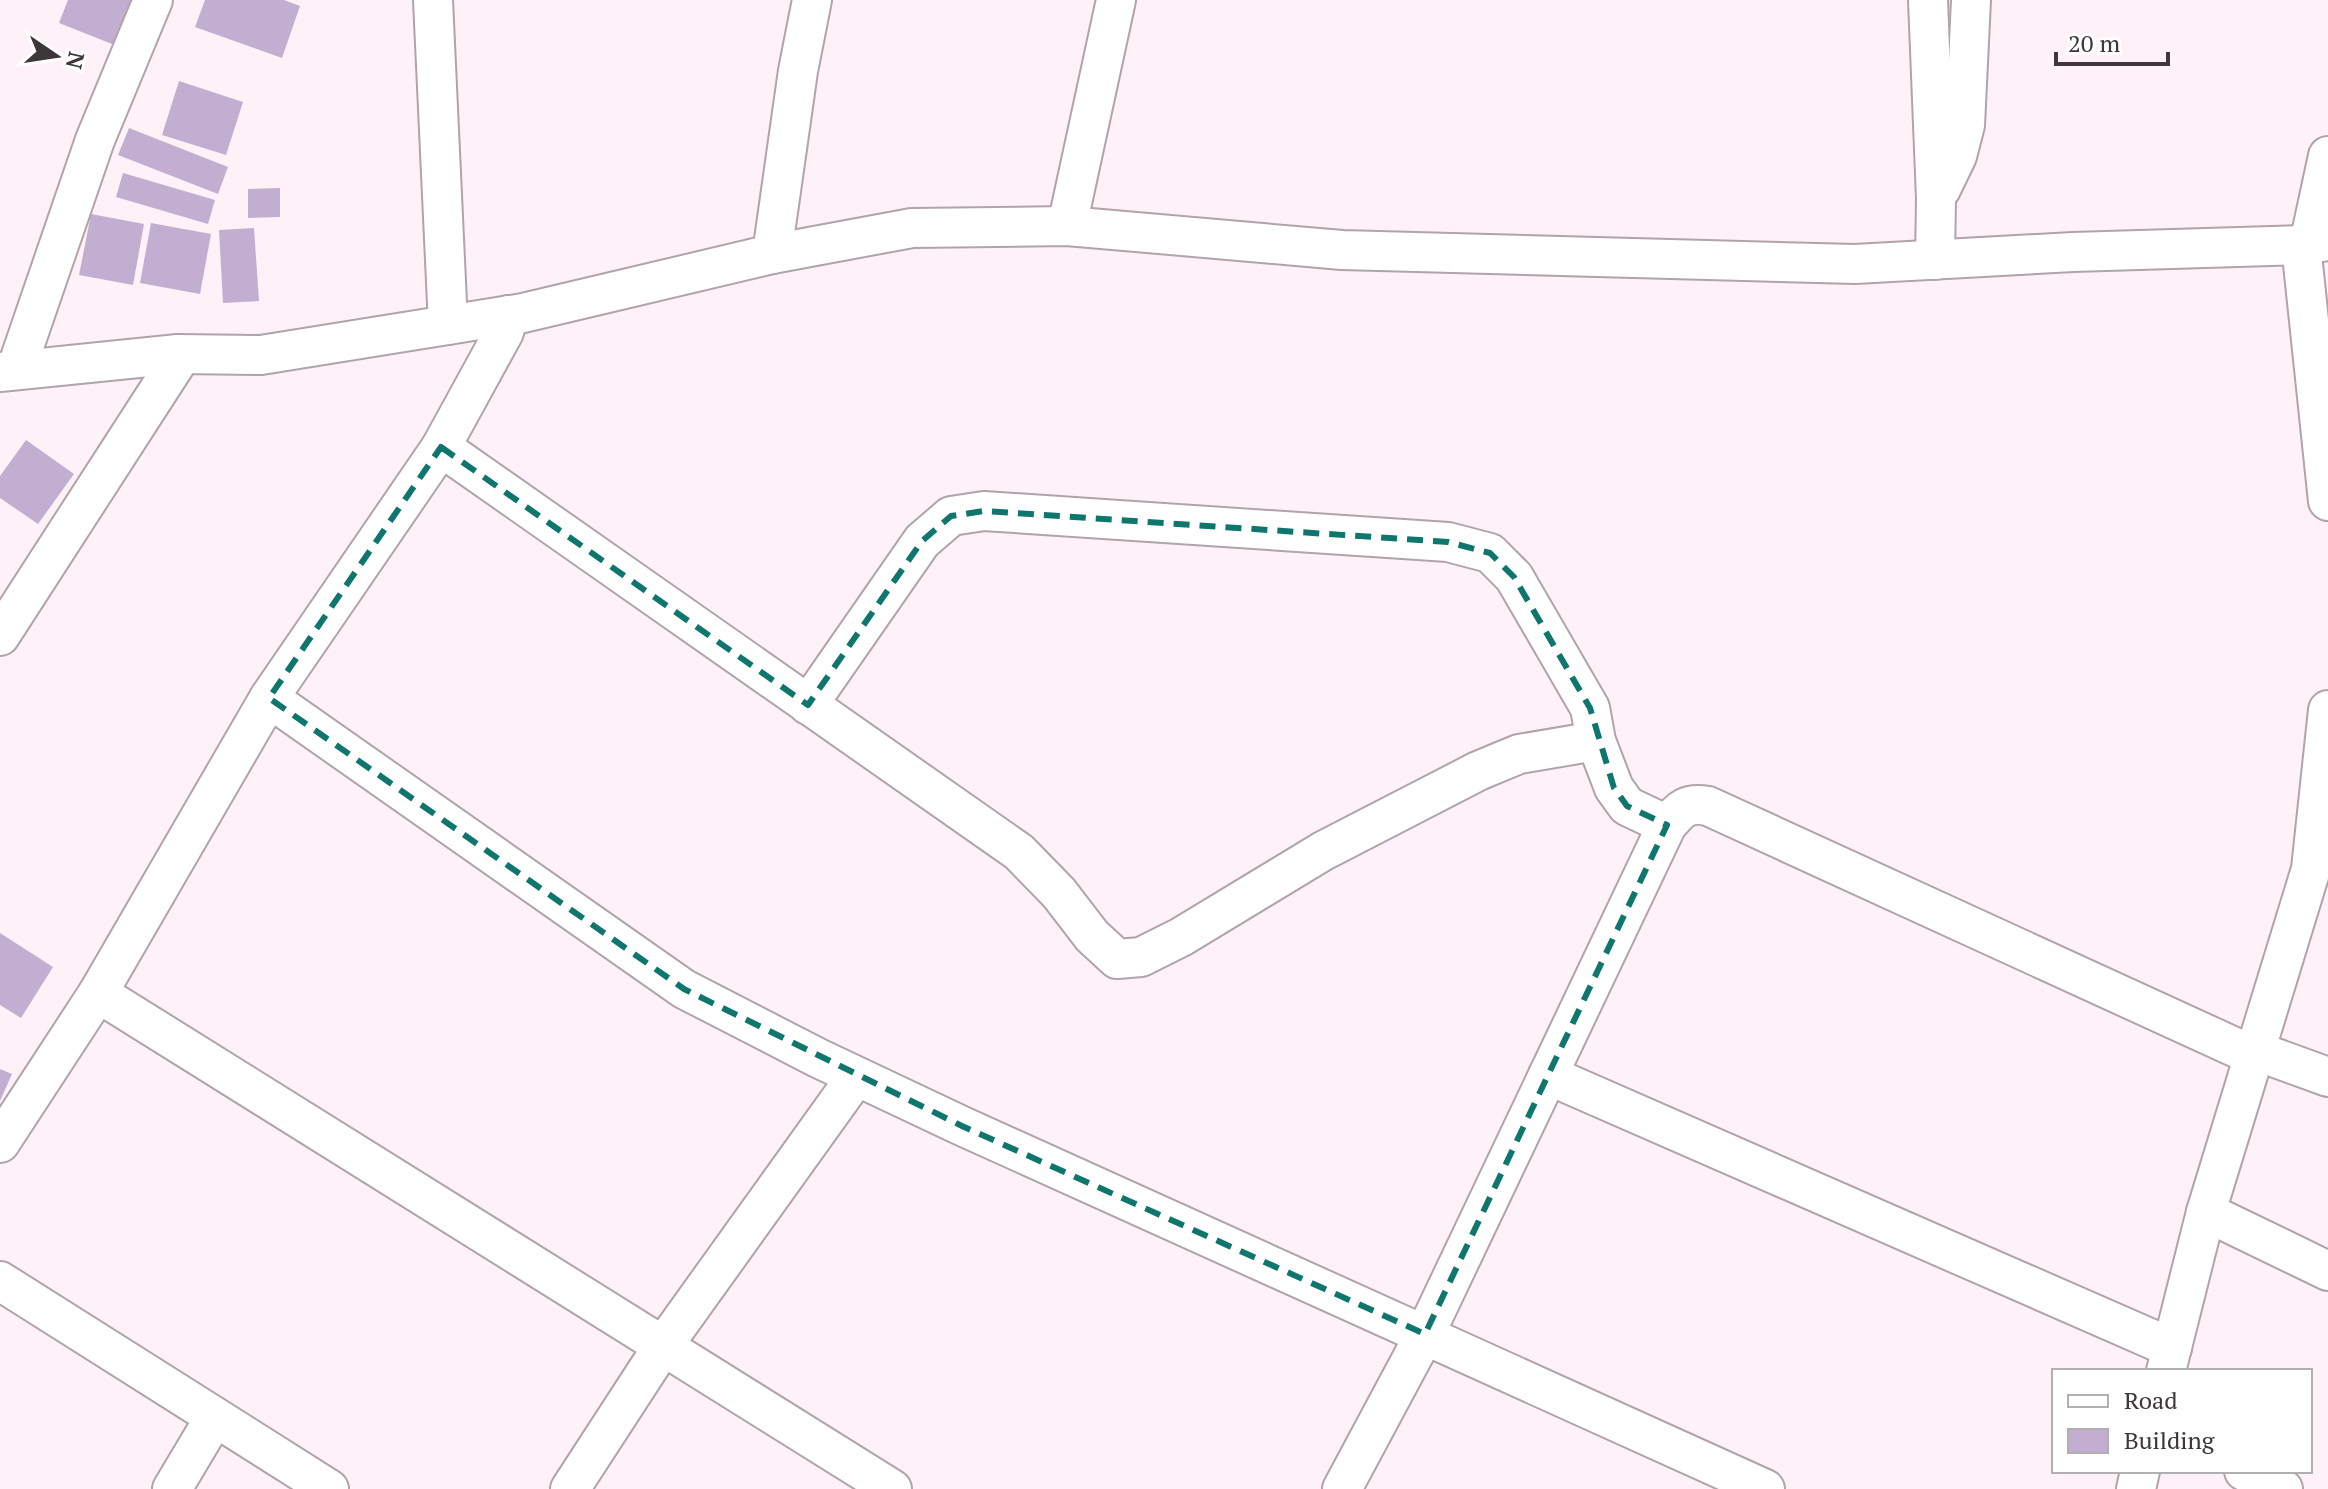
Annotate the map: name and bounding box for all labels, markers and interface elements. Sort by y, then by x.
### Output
north arrow [16,16,96,96]
scale bar [2056,16,2168,66]
text: 20 m [2068,27,2120,59]
text: N [60,49,92,72]
legend [2052,1369,2312,1473]
text: Road [2124,1384,2178,1416]
text: Building [2124,1424,2215,1456]

